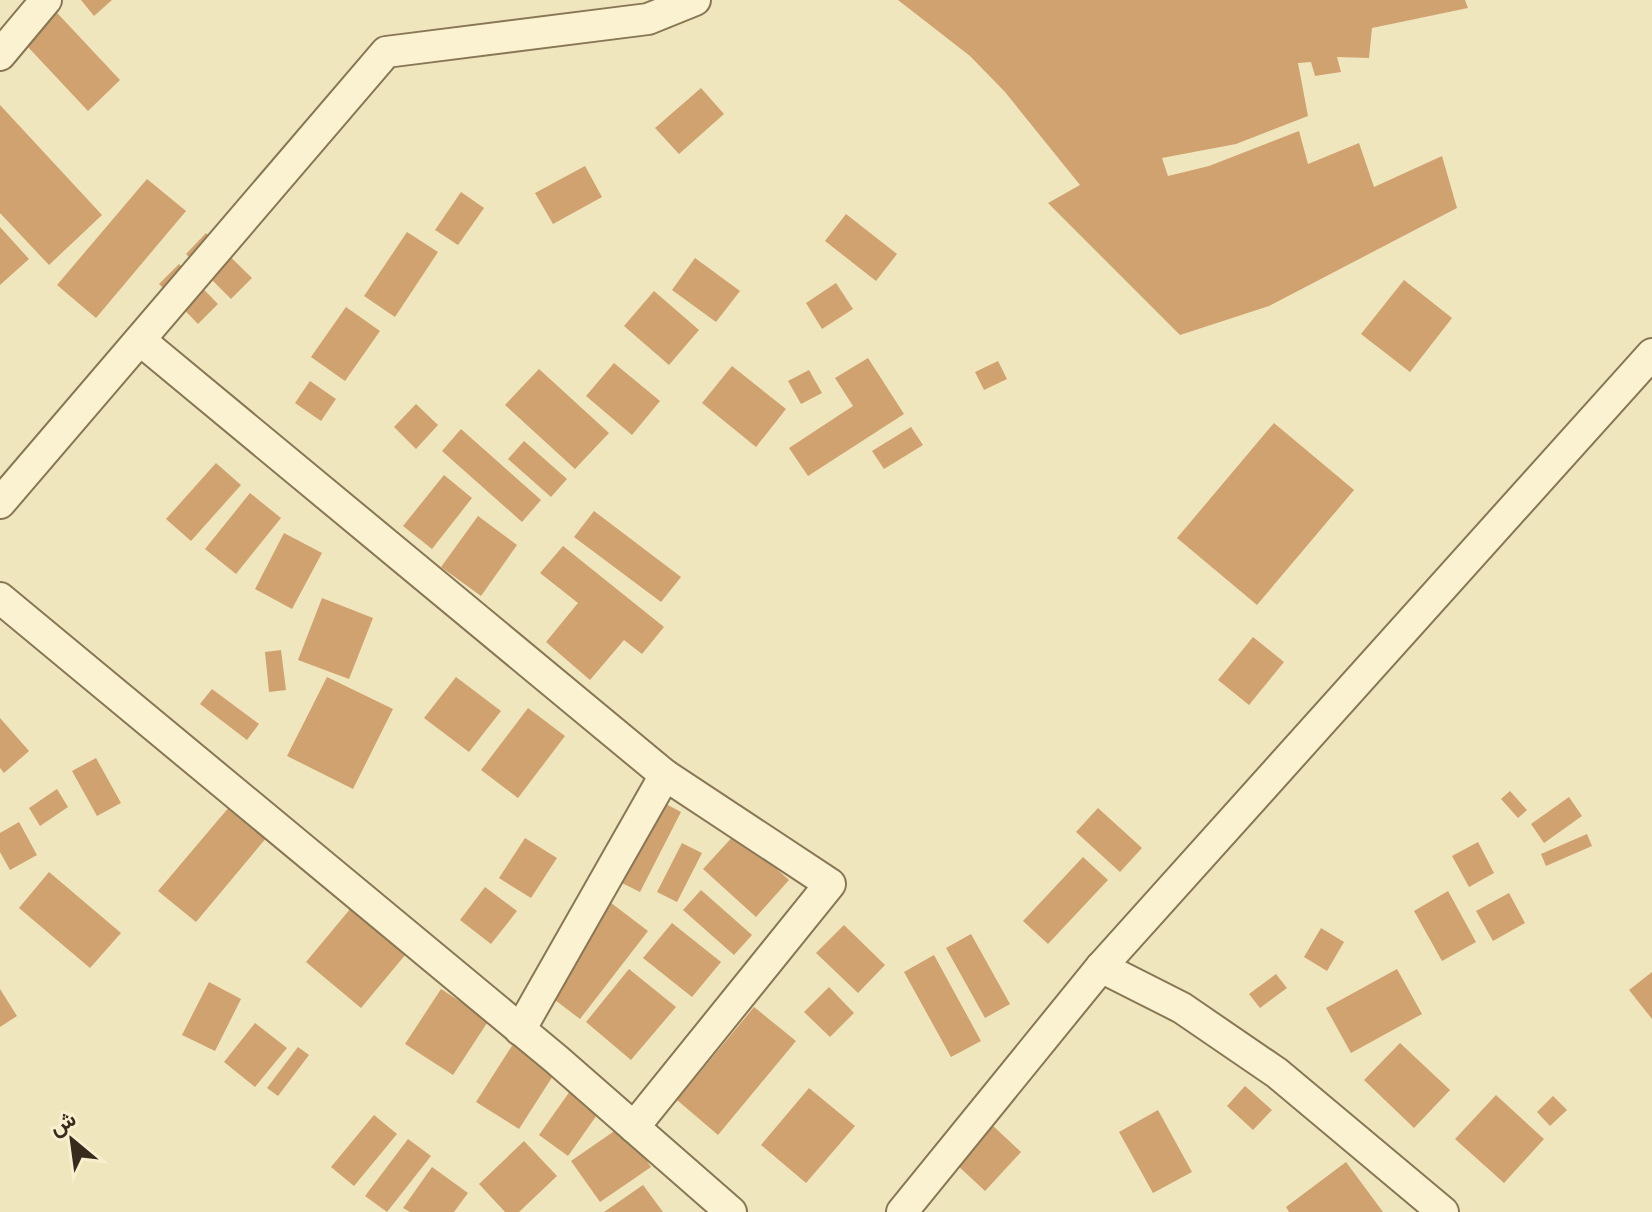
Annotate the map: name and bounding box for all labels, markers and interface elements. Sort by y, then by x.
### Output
north arrow [32,1100,112,1180]
text: ش [42,1100,81,1142]

